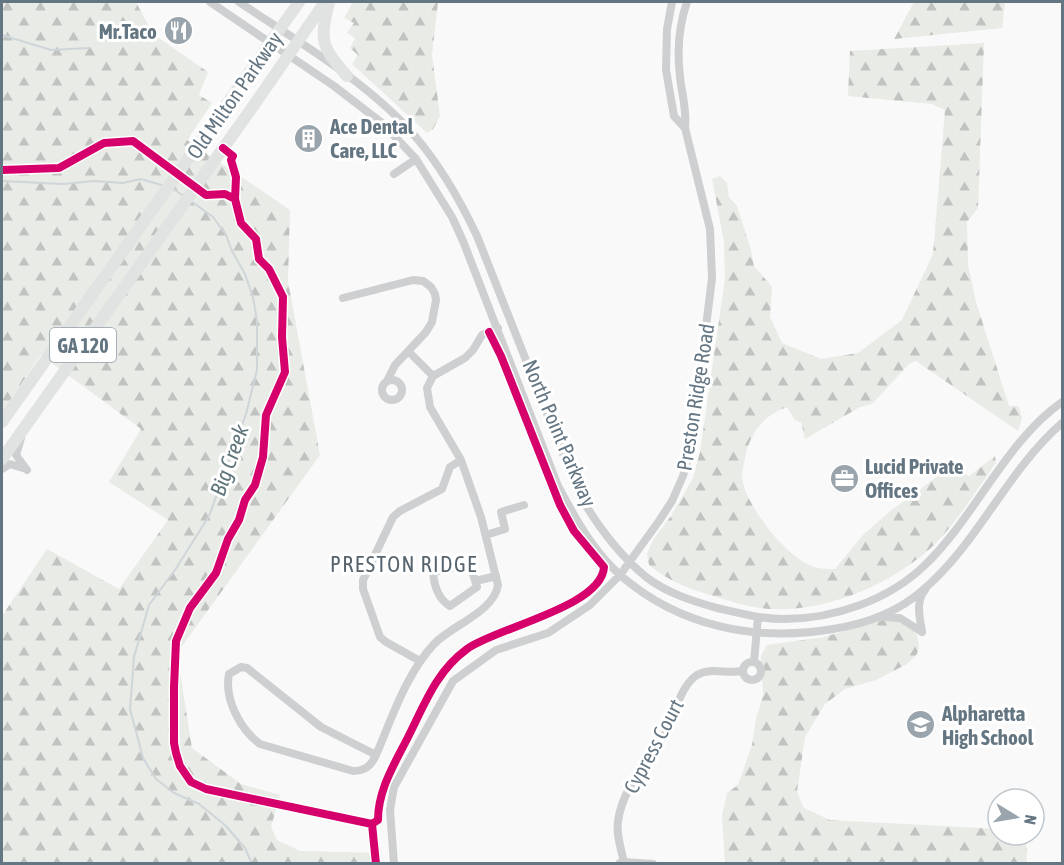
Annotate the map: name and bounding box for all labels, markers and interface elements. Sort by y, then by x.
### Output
restaurant icon: Mr.Taco [162,15,194,47]
place label: Mr.Taco [99,19,157,43]
street label: Old Milton Parkway [181,27,287,163]
place label: Ace Dental Care, LLC [329,114,414,162]
building icon: Ace Dental Care, LLC [293,122,325,154]
street label: Preston Ridge Road [672,322,718,472]
road number: GA 120 [50,328,116,362]
street label: North Point Parkway [518,356,602,510]
water label: Big Creek [204,421,254,499]
place label: Lucid Private Offices [865,454,964,502]
office icon: Lucid Private Offices [828,462,860,494]
district label: PRESTON RIDGE [330,551,478,577]
street label: Cypress Court [618,695,688,797]
place label: Alpharetta High School [941,701,1034,749]
school or university icon: Alpharetta High School [905,709,937,741]
north arrow [986,787,1046,847]
text: N [1021,814,1040,826]

